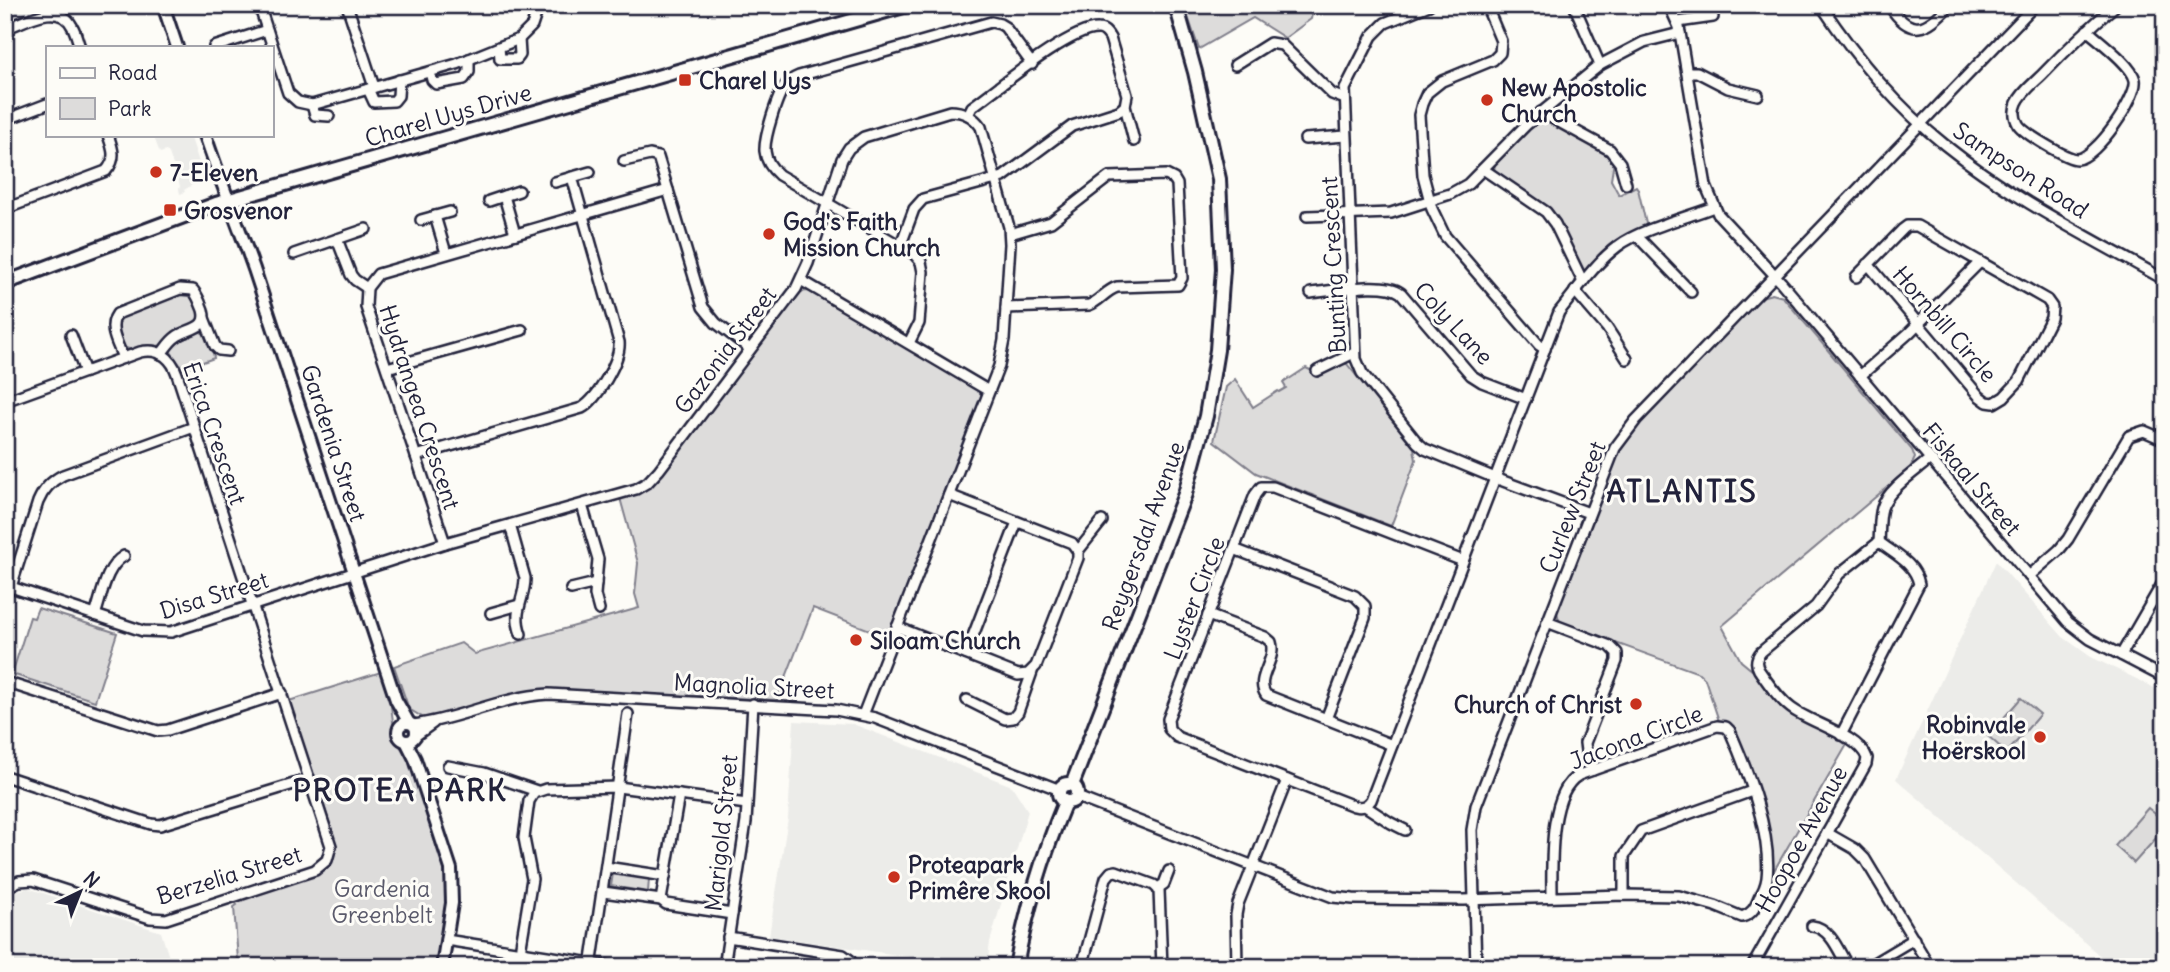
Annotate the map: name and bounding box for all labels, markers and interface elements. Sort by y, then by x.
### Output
legend [46,46,273,136]
text: Road [108,59,157,86]
place label: Charel Uys [699,66,811,95]
marker: Charel Uys [677,72,693,88]
place label: New Apostolic Church [1501,73,1647,128]
street label: Charel Uys Drive [361,77,535,153]
marker: New Apostolic Church [1479,92,1495,108]
text: Park [108,95,151,122]
street label: Sampson Road [1948,116,2094,224]
place label: 7-Eleven [170,158,258,187]
marker: 7-Eleven [148,164,164,180]
street label: Bunting Crescent [1314,176,1352,354]
place label: Grosvenor [184,196,293,225]
marker: Grosvenor [162,202,178,218]
place label: God's Faith Mission Church [783,207,940,262]
marker: God's Faith Mission Church [761,226,777,242]
street label: Hornbill Circle [1887,260,2003,388]
street label: Coly Lane [1408,276,1500,370]
street label: Gazonia Street [668,280,782,419]
street label: Hydrangea Crescent [373,301,467,513]
street label: Erica Crescent [177,358,253,508]
street label: Gardenia Street [295,361,373,525]
street label: Fiskaal Street [1916,417,2028,542]
street label: Curlew Street [1532,436,1612,577]
street label: Reygersdal Avenue [1095,438,1191,634]
district label: ATLANTIS [1606,472,1758,510]
street label: Lyster Circle [1157,532,1231,664]
street label: Disa Street [156,565,272,625]
place label: Siloam Church [870,626,1021,655]
marker: Siloam Church [848,632,864,648]
street label: Magnolia Street [673,667,835,705]
place label: Church of Christ [1454,690,1622,719]
marker: Church of Christ [1628,696,1644,712]
street label: Jacona Circle [1566,698,1706,776]
place label: Robinvale Hoërskool [1922,710,2026,765]
marker: Robinvale Hoërskool [2032,729,2048,745]
street label: Marigold Street [698,753,744,913]
street label: Hoopoe Avenue [1749,761,1853,917]
district label: PROTEA PARK [292,771,508,809]
street label: Berzelia Street [153,839,305,911]
place label: Proteapark Primêre Skool [908,850,1051,905]
north arrow [46,856,116,926]
text: N [79,866,105,893]
marker: Proteapark Primêre Skool [886,869,902,885]
park label: Gardenia Greenbelt [331,874,433,929]

